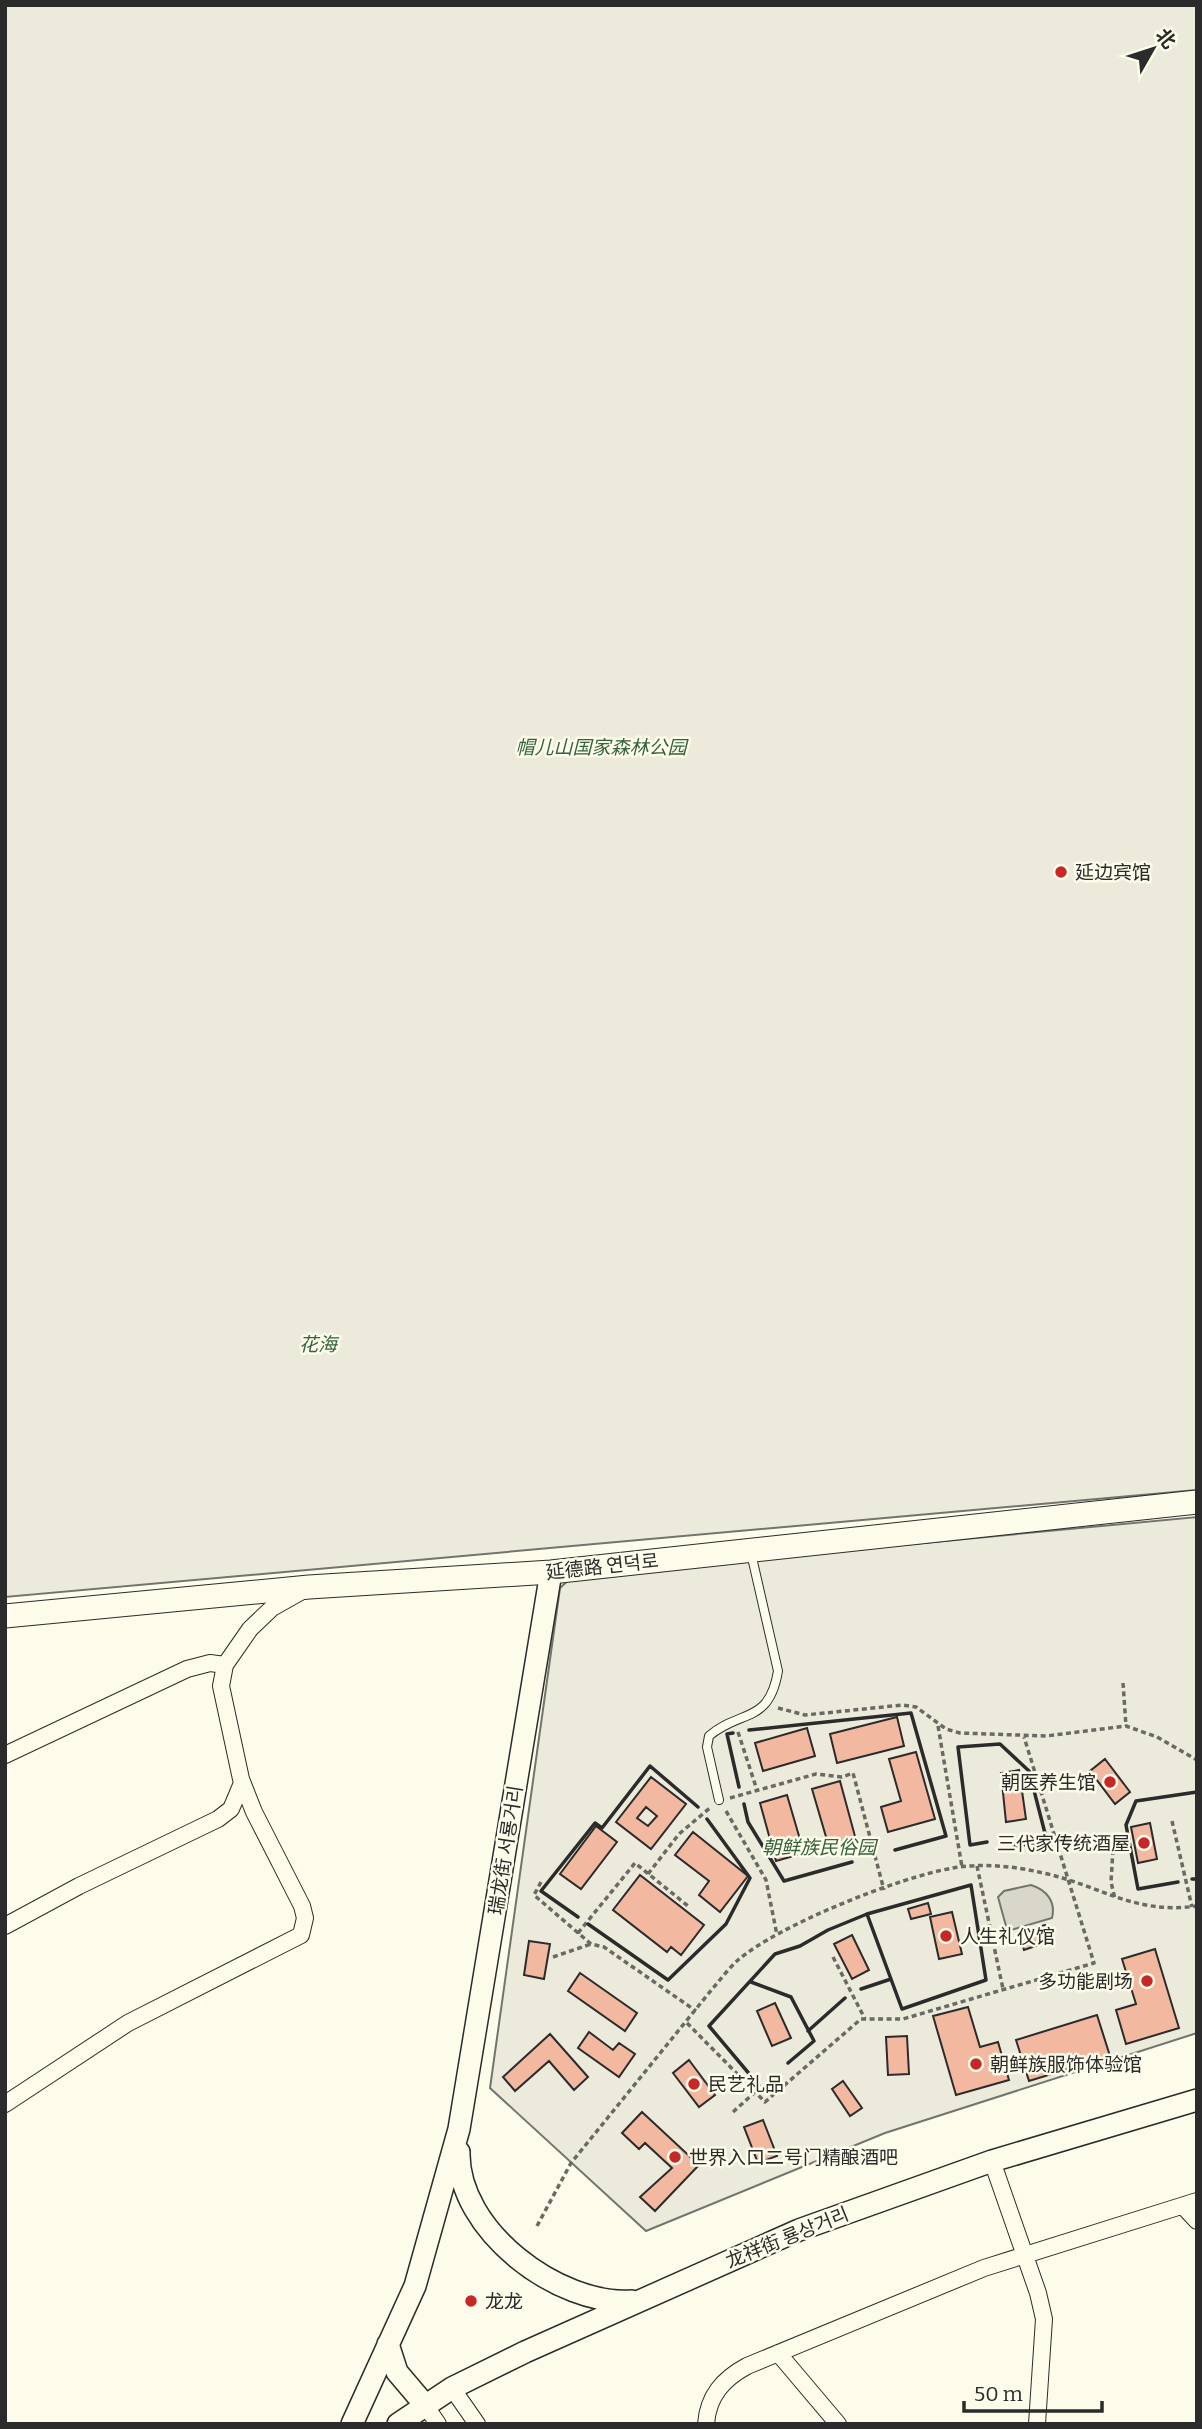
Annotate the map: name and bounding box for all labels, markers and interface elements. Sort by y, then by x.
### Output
north arrow [1118,14,1188,84]
text: 北 [1151,24,1181,53]
park label: 帽儿山国家森林公园 [515,736,689,759]
place label: 延边宾馆 [1075,861,1151,884]
marker: 延边宾馆 [1053,864,1069,880]
park label: 花海 [299,1333,340,1356]
street label: 延德路 연덕로 [545,1549,660,1584]
place label: 朝医养生馆 [1001,1771,1096,1794]
marker: 朝医养生馆 [1102,1774,1118,1790]
street label: 瑞龙街 서룡거리 [484,1784,527,1916]
place label: 三代家传统酒屋 [997,1832,1130,1855]
marker: 三代家传统酒屋 [1136,1835,1152,1851]
park label: 朝鲜族民俗园 [762,1836,879,1859]
place label: 人生礼仪馆 [960,1925,1055,1948]
marker: 人生礼仪馆 [938,1928,954,1944]
place label: 多功能剧场 [1038,1970,1133,1993]
marker: 多功能剧场 [1139,1973,1155,1989]
place label: 朝鲜族服饰体验馆 [990,2053,1142,2076]
marker: 朝鲜族服饰体验馆 [968,2056,984,2072]
place label: 民艺礼品 [708,2073,784,2096]
marker: 民艺礼品 [686,2076,702,2092]
place label: 世界入口二号门精酿酒吧 [689,2146,898,2169]
marker: 世界入口二号门精酿酒吧 [667,2149,683,2165]
street label: 龙祥街 룡상거리 [722,2202,852,2273]
place label: 龙龙 [485,2290,523,2313]
marker: 龙龙 [463,2293,479,2309]
scale bar [964,2370,1102,2414]
text: 50 m [974,2381,1023,2407]

